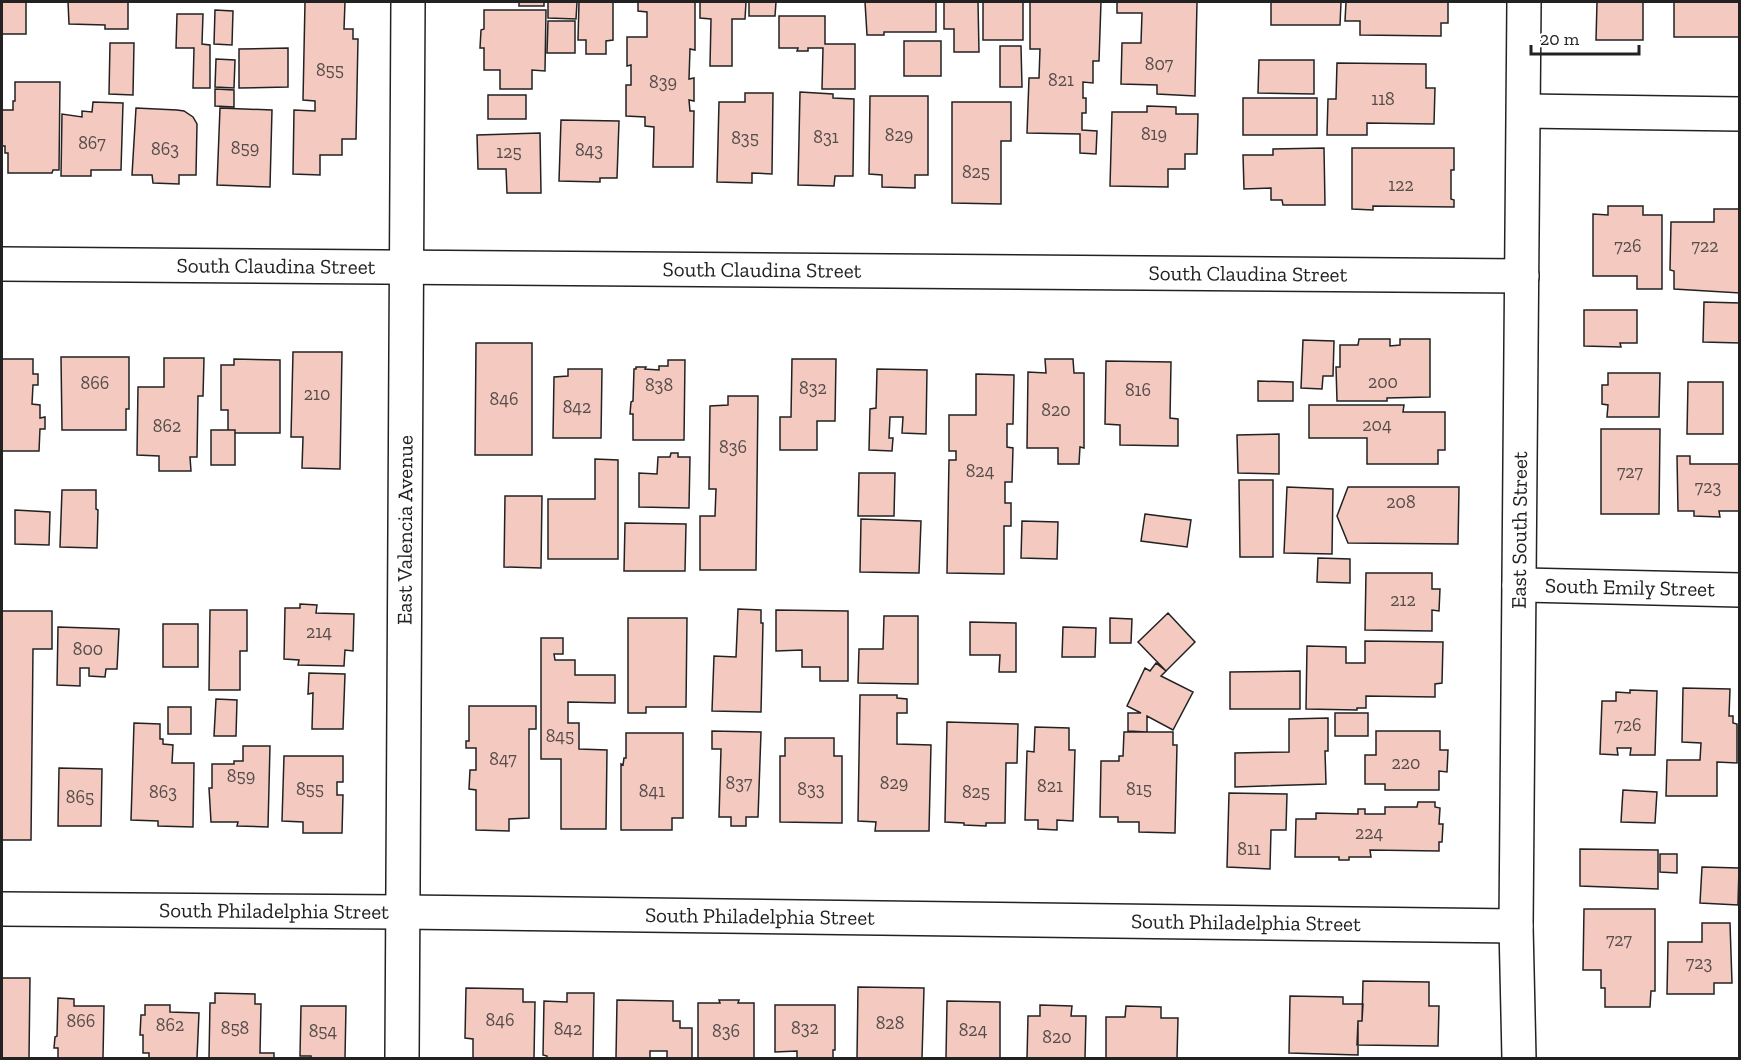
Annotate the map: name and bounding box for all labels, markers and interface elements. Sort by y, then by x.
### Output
scale bar [1531,18,1639,56]
text: 20 m [1540,28,1580,50]
house number: 807 [1145,53,1174,75]
house number: 855 [316,59,344,81]
house number: 821 [1048,69,1074,91]
house number: 839 [649,71,677,93]
house number: 118 [1371,88,1395,110]
house number: 819 [1141,123,1167,145]
house number: 829 [885,124,913,146]
house number: 831 [813,126,839,148]
house number: 835 [731,127,759,149]
house number: 867 [78,132,106,154]
house number: 859 [231,137,259,159]
house number: 863 [151,138,179,160]
house number: 843 [575,139,603,161]
house number: 125 [496,141,522,163]
house number: 825 [962,161,990,183]
house number: 122 [1388,174,1414,196]
house number: 726 [1614,235,1642,257]
house number: 722 [1691,235,1719,257]
street label: South Claudina Street [177,252,376,279]
street label: South Claudina Street [662,256,862,283]
street label: South Claudina Street [1148,260,1348,287]
house number: 200 [1368,371,1398,393]
house number: 866 [81,372,109,394]
house number: 838 [645,374,673,396]
house number: 832 [799,377,827,399]
house number: 816 [1125,379,1151,401]
house number: 210 [304,383,330,405]
house number: 846 [490,388,518,410]
house number: 842 [563,396,591,418]
house number: 820 [1041,399,1071,421]
house number: 204 [1362,414,1392,436]
house number: 862 [153,415,181,437]
street label: East Valencia Avenue [391,435,418,625]
house number: 836 [719,436,747,458]
street label: East South Street [1506,451,1532,609]
house number: 824 [966,460,995,482]
house number: 727 [1617,461,1644,483]
house number: 723 [1695,476,1721,498]
house number: 208 [1386,491,1416,513]
street label: South Emily Street [1545,573,1715,601]
house number: 212 [1390,589,1416,611]
house number: 214 [306,621,332,643]
house number: 800 [73,638,103,660]
house number: 726 [1614,714,1642,736]
house number: 845 [546,725,574,747]
house number: 847 [489,748,517,770]
house number: 220 [1392,752,1420,774]
house number: 859 [227,765,255,787]
house number: 837 [726,772,753,794]
house number: 829 [880,772,908,794]
house number: 821 [1037,775,1063,797]
house number: 855 [296,778,324,800]
house number: 833 [797,778,825,800]
house number: 815 [1126,778,1152,800]
house number: 841 [639,780,665,802]
house number: 863 [149,781,177,803]
house number: 825 [962,781,990,803]
house number: 865 [66,786,94,808]
house number: 224 [1355,822,1383,844]
house number: 811 [1237,838,1261,860]
street label: South Philadelphia Street [159,897,389,924]
street label: South Philadelphia Street [645,902,875,930]
street label: South Philadelphia Street [1131,908,1361,936]
house number: 727 [1606,929,1633,951]
house number: 723 [1686,952,1712,974]
house number: 846 [486,1009,514,1031]
house number: 866 [67,1010,95,1032]
house number: 828 [876,1012,904,1034]
house number: 862 [156,1014,184,1036]
house number: 858 [221,1017,249,1039]
house number: 832 [791,1017,819,1039]
house number: 842 [554,1018,582,1040]
house number: 824 [959,1019,988,1041]
house number: 854 [309,1020,338,1042]
house number: 836 [712,1020,740,1042]
house number: 820 [1042,1026,1072,1048]

